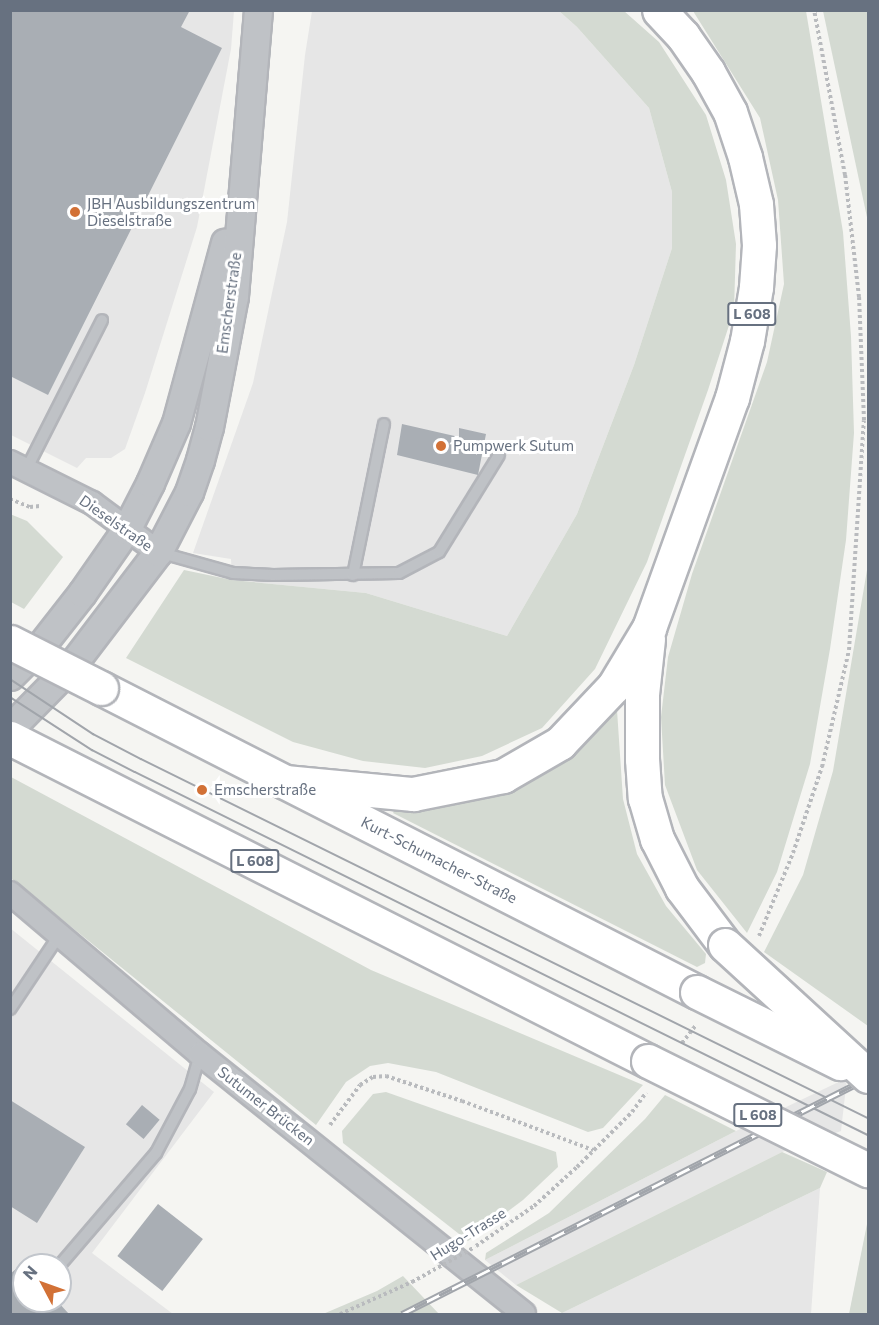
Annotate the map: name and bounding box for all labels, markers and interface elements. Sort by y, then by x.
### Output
place label: JBH Ausbildungszentrum Dieselstraße [87,194,255,229]
marker: JBH Ausbildungszentrum Dieselstraße [68,205,82,219]
street label: Emscherstraße [213,251,245,355]
road number: L 608 [726,303,777,325]
place label: Pumpwerk Sutum [453,437,574,455]
marker: Pumpwerk Sutum [434,439,448,453]
street label: Dieselstraße [76,491,156,555]
place label: Emscherstraße [214,781,316,799]
marker: Emscherstraße [195,783,209,797]
street label: Kurt-Schumacher-Straße [358,813,520,907]
road number: L 608 [230,850,280,872]
street label: Sutumer Brücken [214,1063,318,1149]
road number: L 608 [732,1104,783,1126]
street label: Hugo-Trasse [427,1204,509,1264]
north arrow [12,1253,72,1313]
text: N [18,1261,41,1283]

